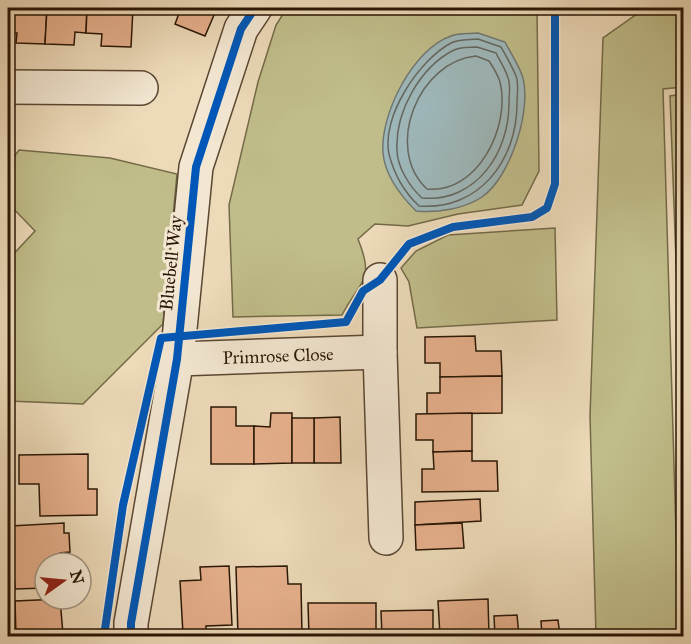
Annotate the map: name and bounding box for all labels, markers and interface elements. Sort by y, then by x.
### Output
street label: Bluebell Way [155,214,187,312]
street label: Primrose Close [222,343,334,369]
north arrow [33,551,93,611]
text: N [66,568,88,587]

